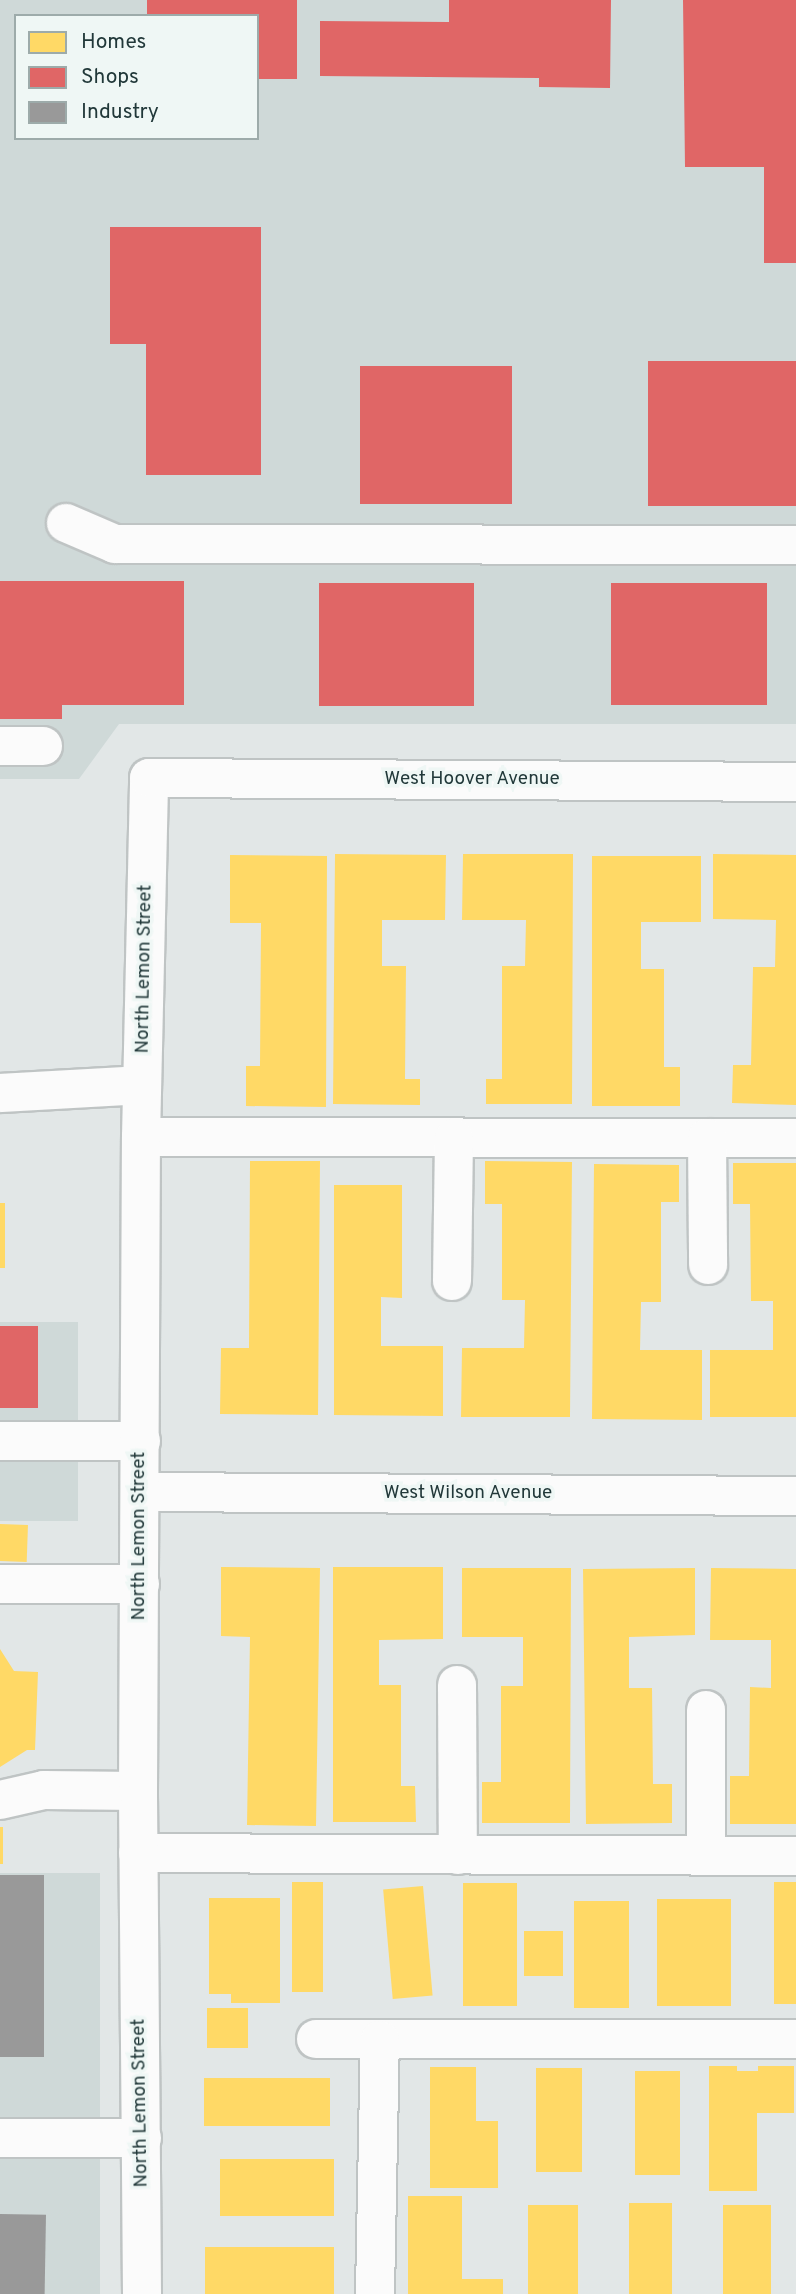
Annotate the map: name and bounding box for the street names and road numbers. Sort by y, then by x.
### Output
street label: West Hoover Avenue [384,769,560,791]
street label: North Lemon Street [132,884,158,1054]
street label: North Lemon Street [129,1451,151,1621]
street label: West Wilson Avenue [383,1483,553,1505]
street label: North Lemon Street [128,2018,154,2188]

